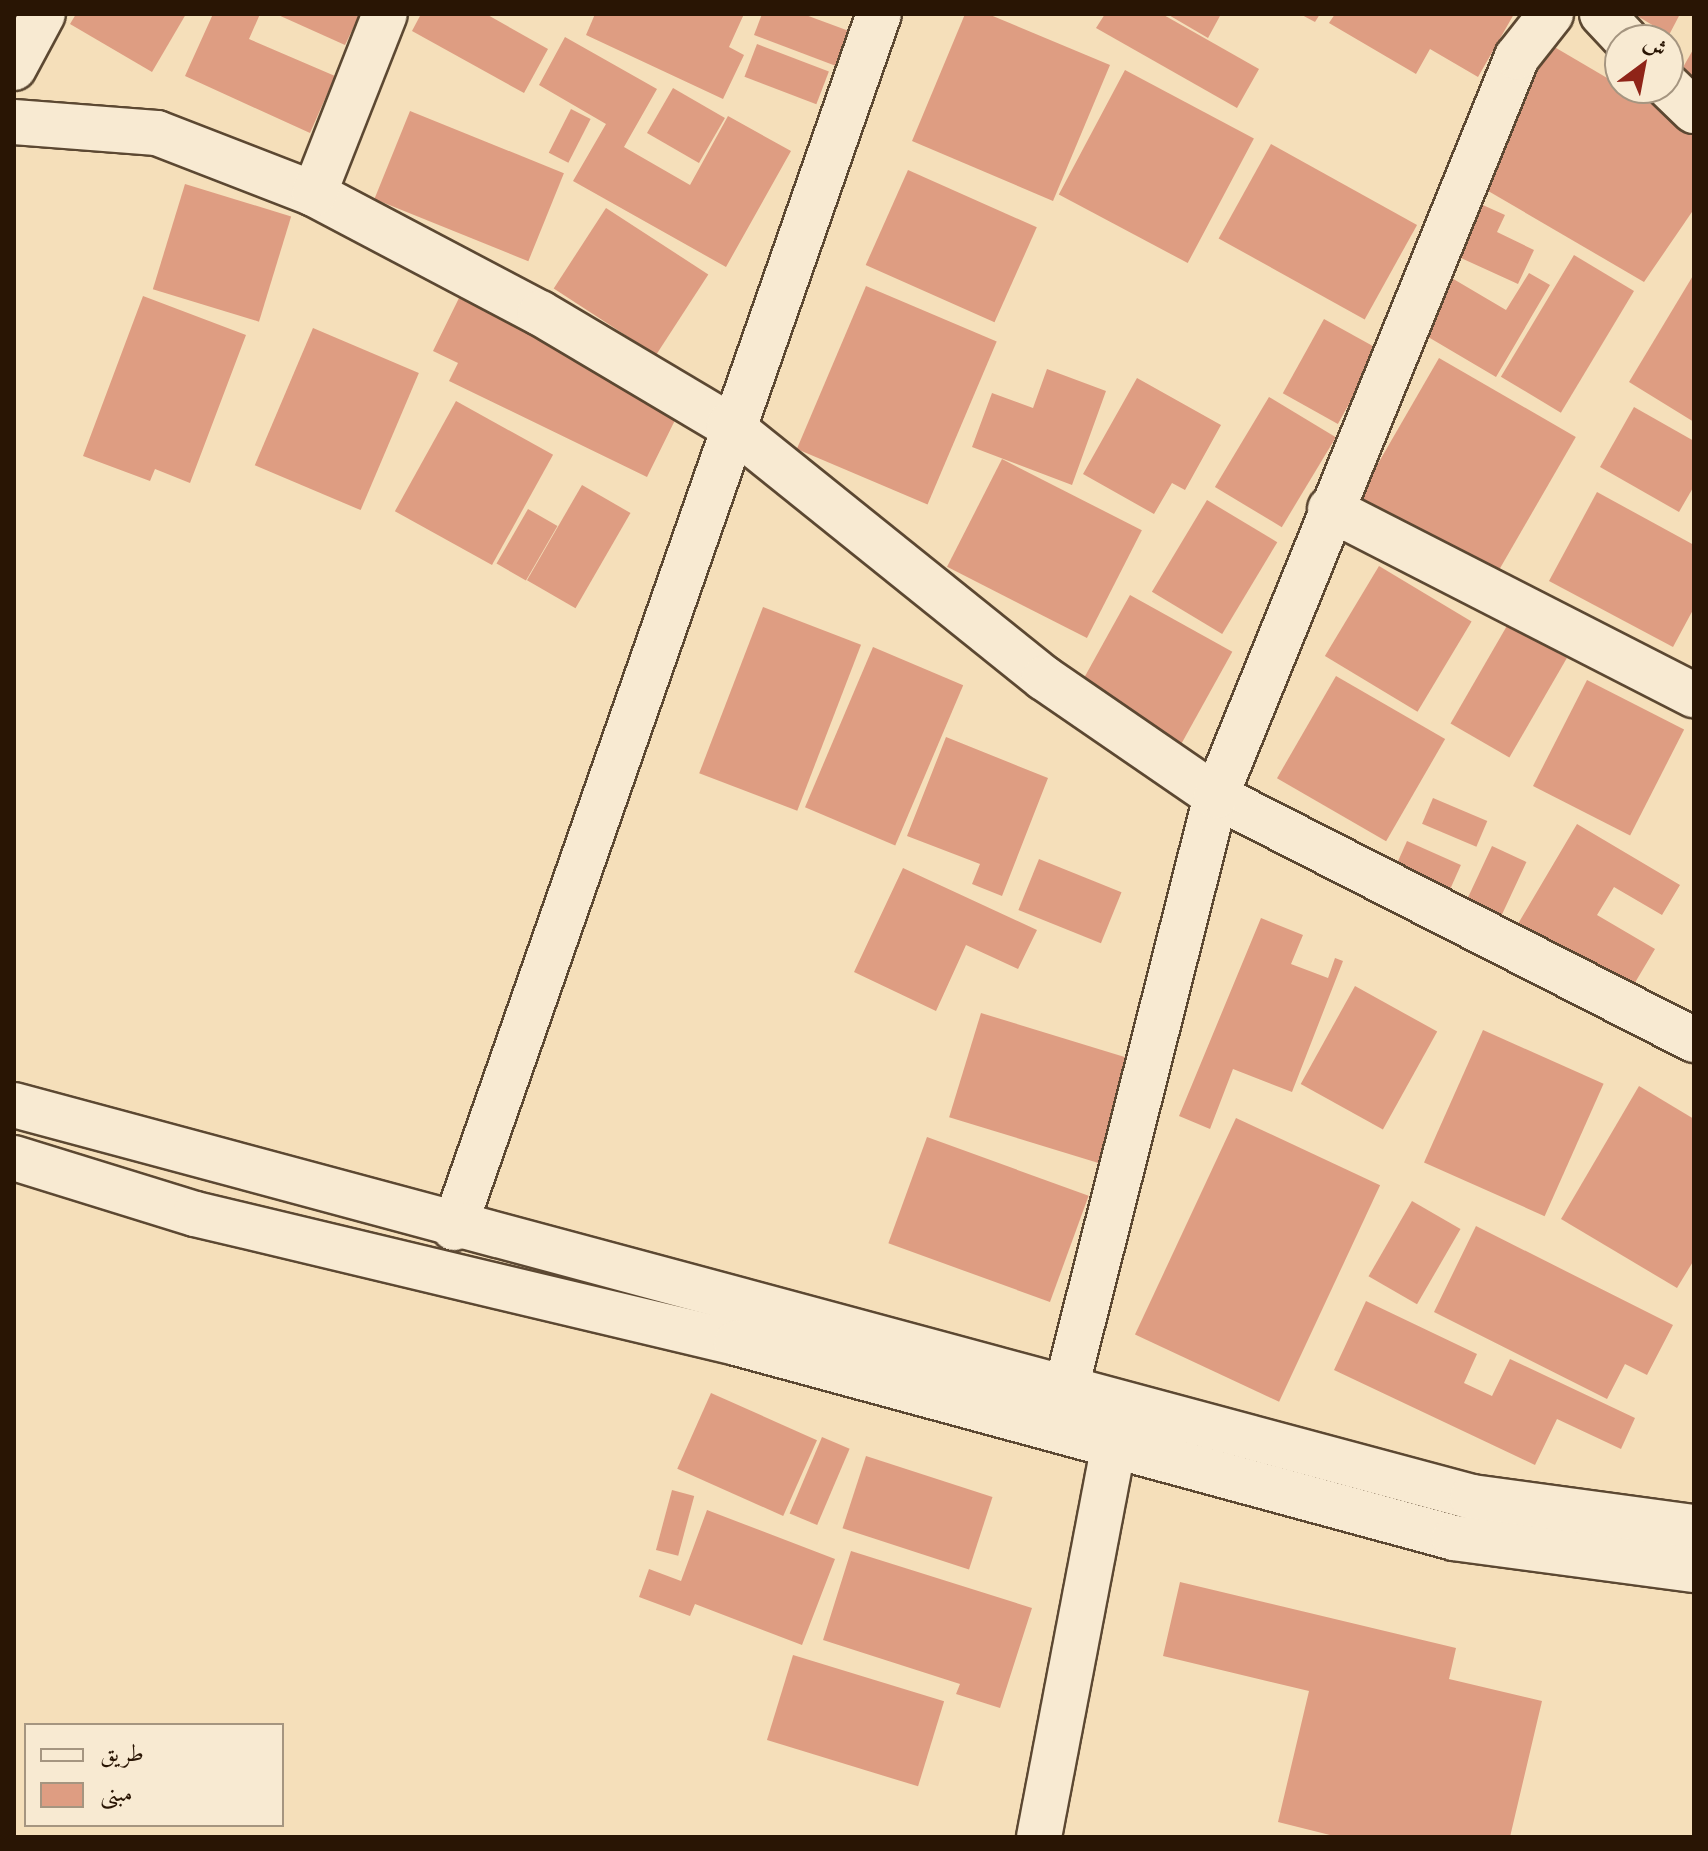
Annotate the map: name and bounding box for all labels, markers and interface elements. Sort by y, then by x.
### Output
north arrow [1604,24,1684,104]
text: ش [1638,26,1673,65]
legend [24,1723,284,1827]
text: طريق [100,1735,144,1770]
text: مبنى [100,1775,133,1810]

